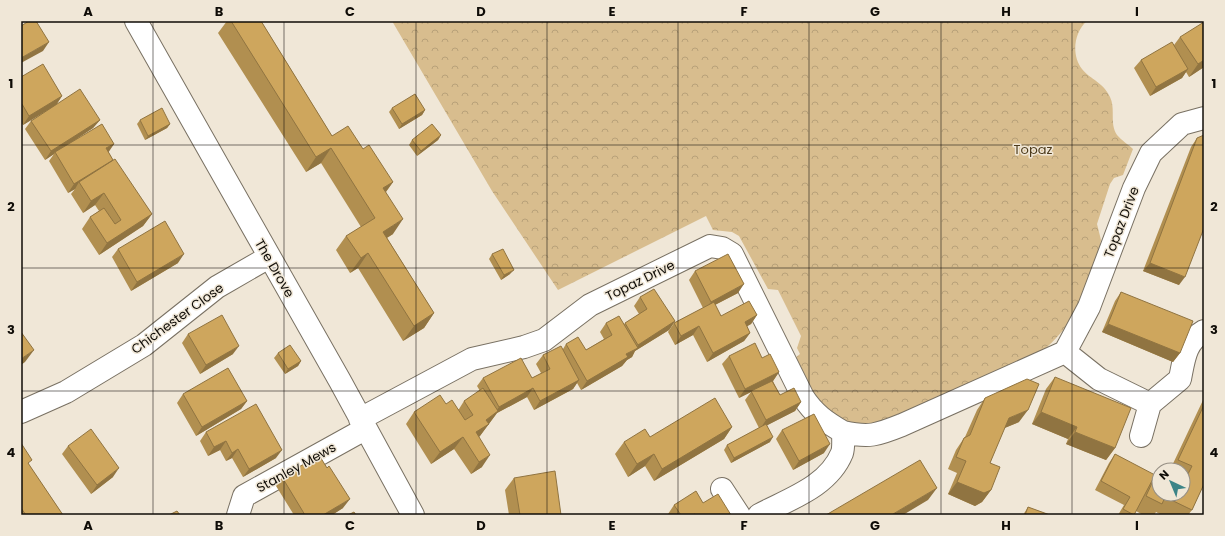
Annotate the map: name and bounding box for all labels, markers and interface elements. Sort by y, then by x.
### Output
text: A [83,2,93,21]
text: B [215,2,224,21]
text: C [345,2,355,21]
text: D [476,2,486,21]
text: E [608,2,616,21]
text: F [740,2,748,21]
text: G [870,2,880,21]
text: H [1001,2,1011,21]
text: I [1135,2,1139,21]
text: 1 [9,74,13,93]
text: 1 [1212,74,1216,93]
park label: Topaz [1014,140,1052,159]
street label: Topaz Drive [1099,184,1144,261]
text: 2 [7,197,15,216]
text: 2 [1210,197,1218,216]
street label: The Drove [250,236,299,301]
street label: Topaz Drive [602,255,678,305]
street label: Chichester Close [127,278,227,358]
text: 3 [7,320,15,339]
text: 3 [1210,320,1218,339]
street label: Stanley Mews [253,438,340,497]
text: 4 [7,443,16,462]
text: 4 [1210,443,1219,462]
north arrow [1151,462,1191,502]
text: N [1156,466,1173,483]
text: A [83,516,93,535]
text: B [215,516,224,535]
text: C [345,516,355,535]
text: D [476,516,486,535]
text: E [608,516,616,535]
text: F [740,516,748,535]
text: G [870,516,880,535]
text: H [1001,516,1011,535]
text: I [1135,516,1139,535]

